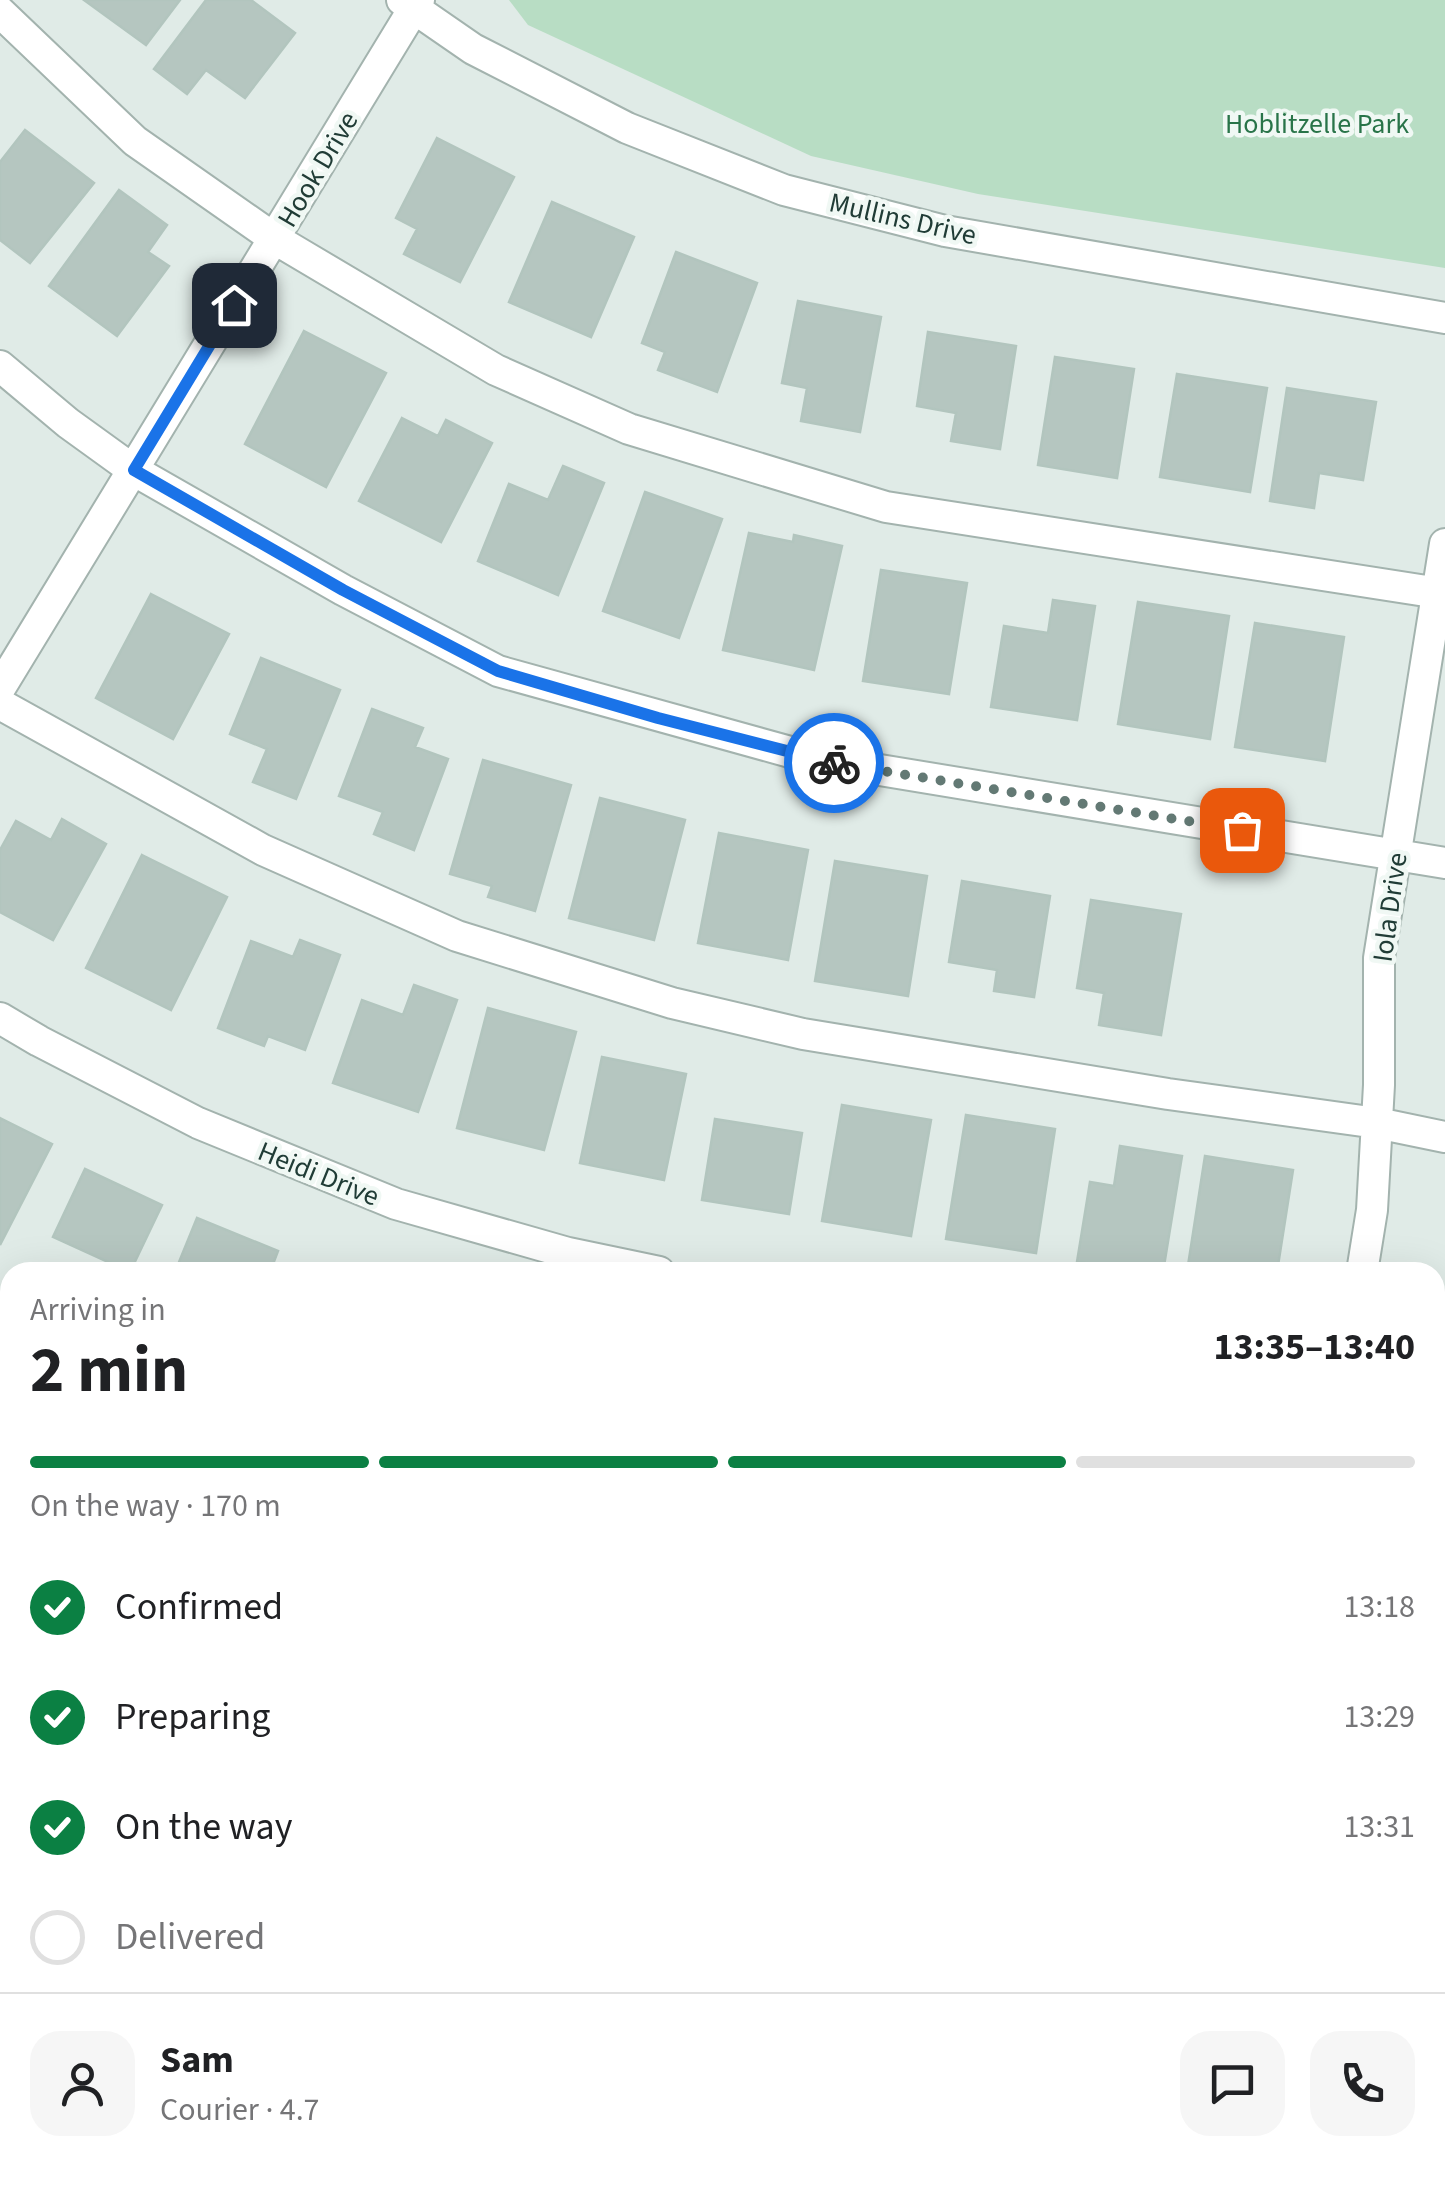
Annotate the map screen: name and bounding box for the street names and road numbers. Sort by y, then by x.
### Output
street label: Hook Drive [268,104,368,235]
street label: Mullins Drive [825,183,980,255]
street label: Iola Drive [1363,850,1417,964]
street label: Heidi Drive [252,1131,385,1216]

